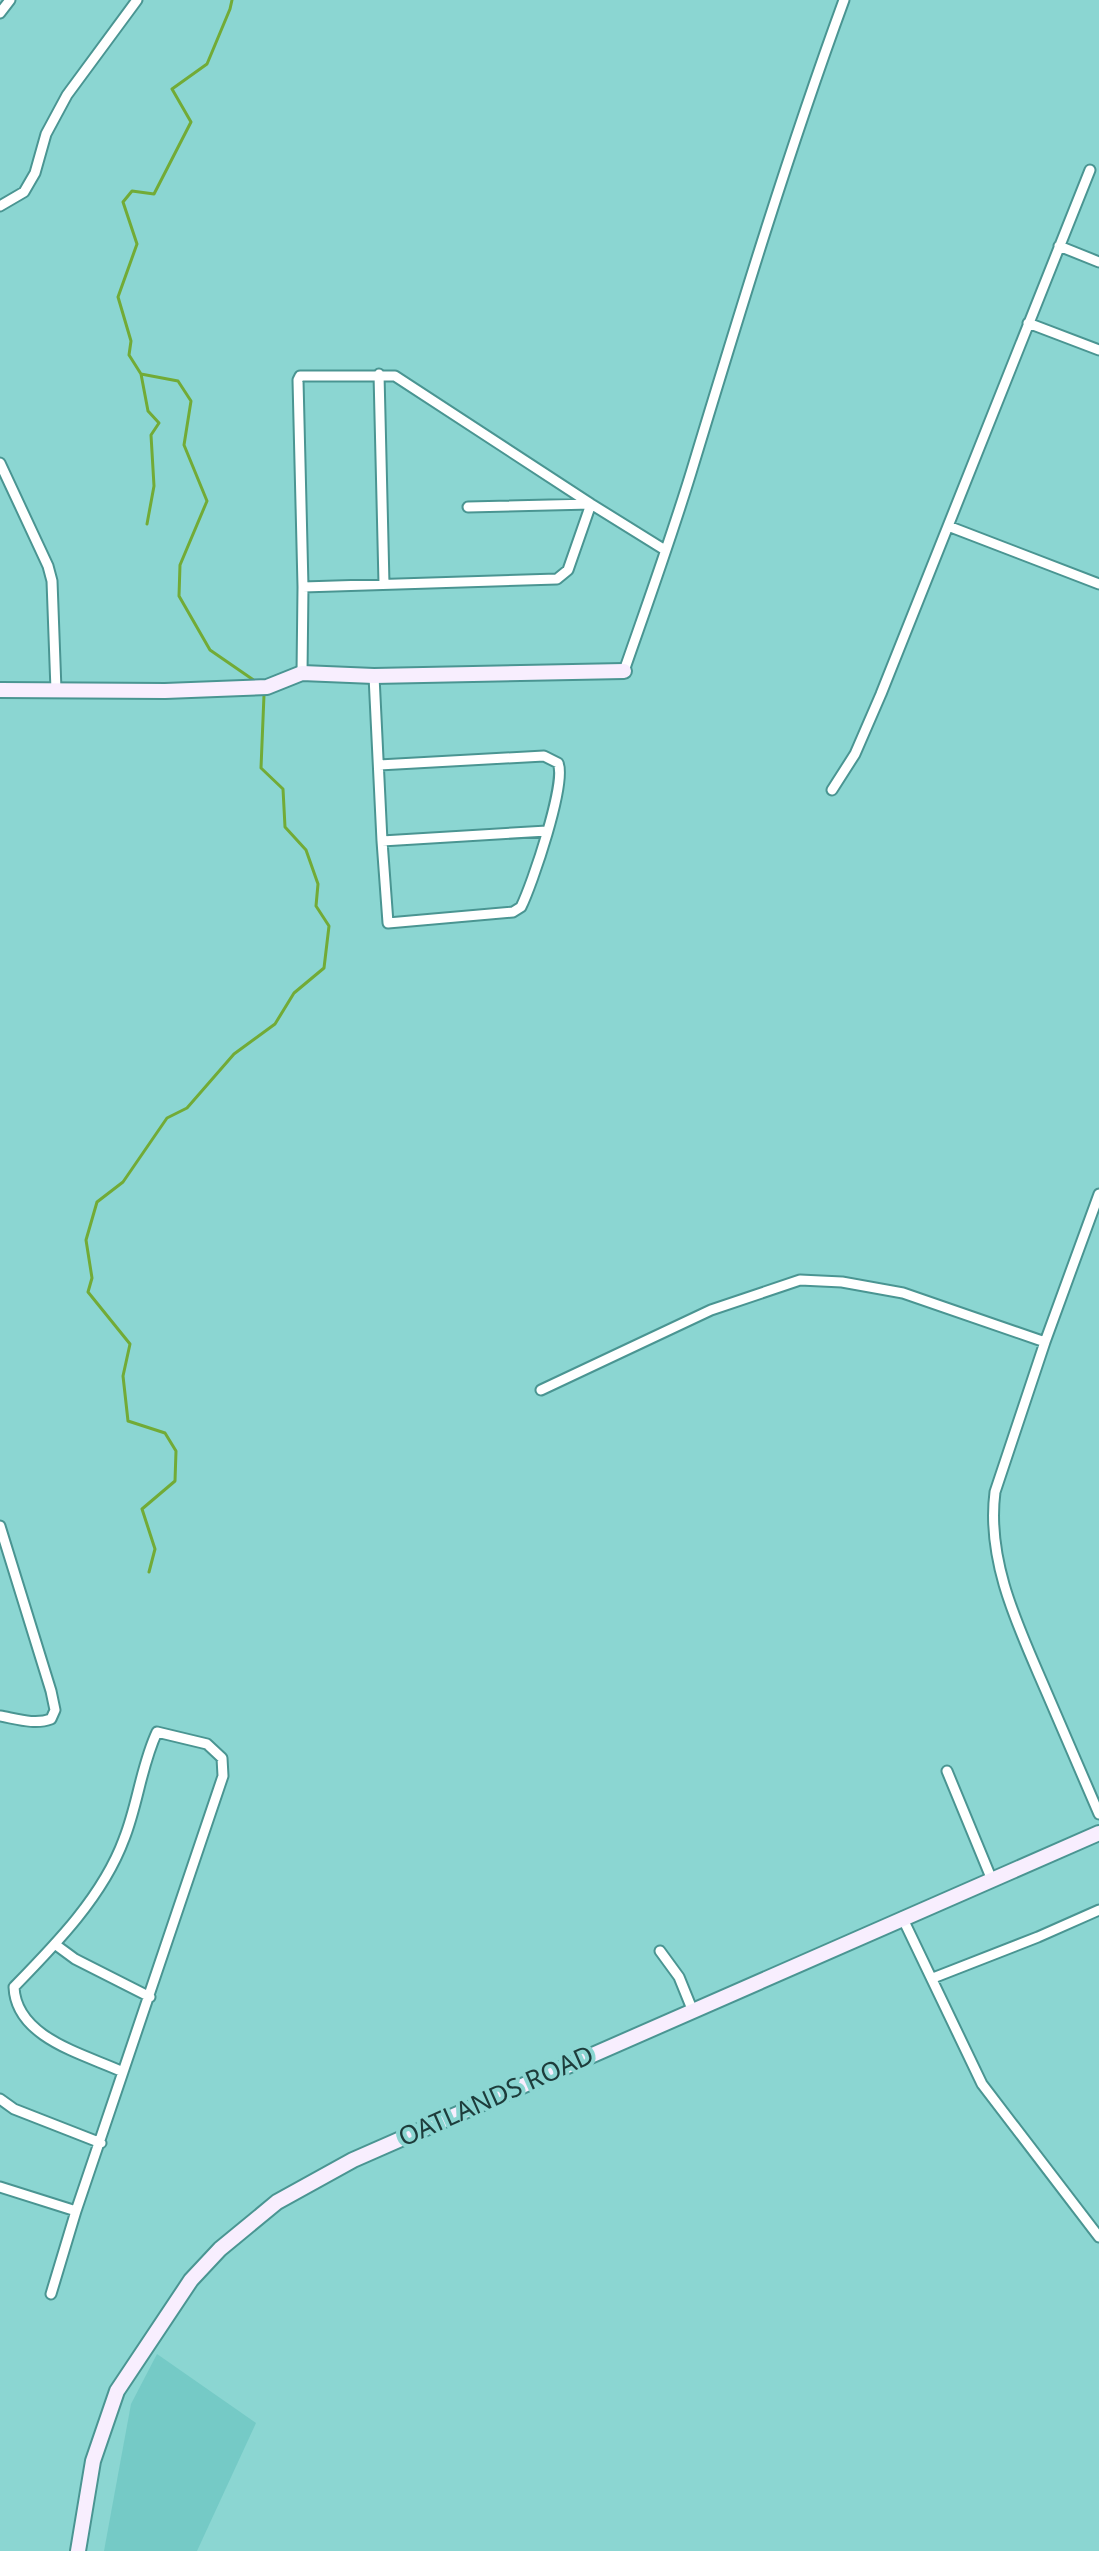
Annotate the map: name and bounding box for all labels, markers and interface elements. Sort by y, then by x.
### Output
street label: OATLANDS ROAD [392,2036,599,2154]

